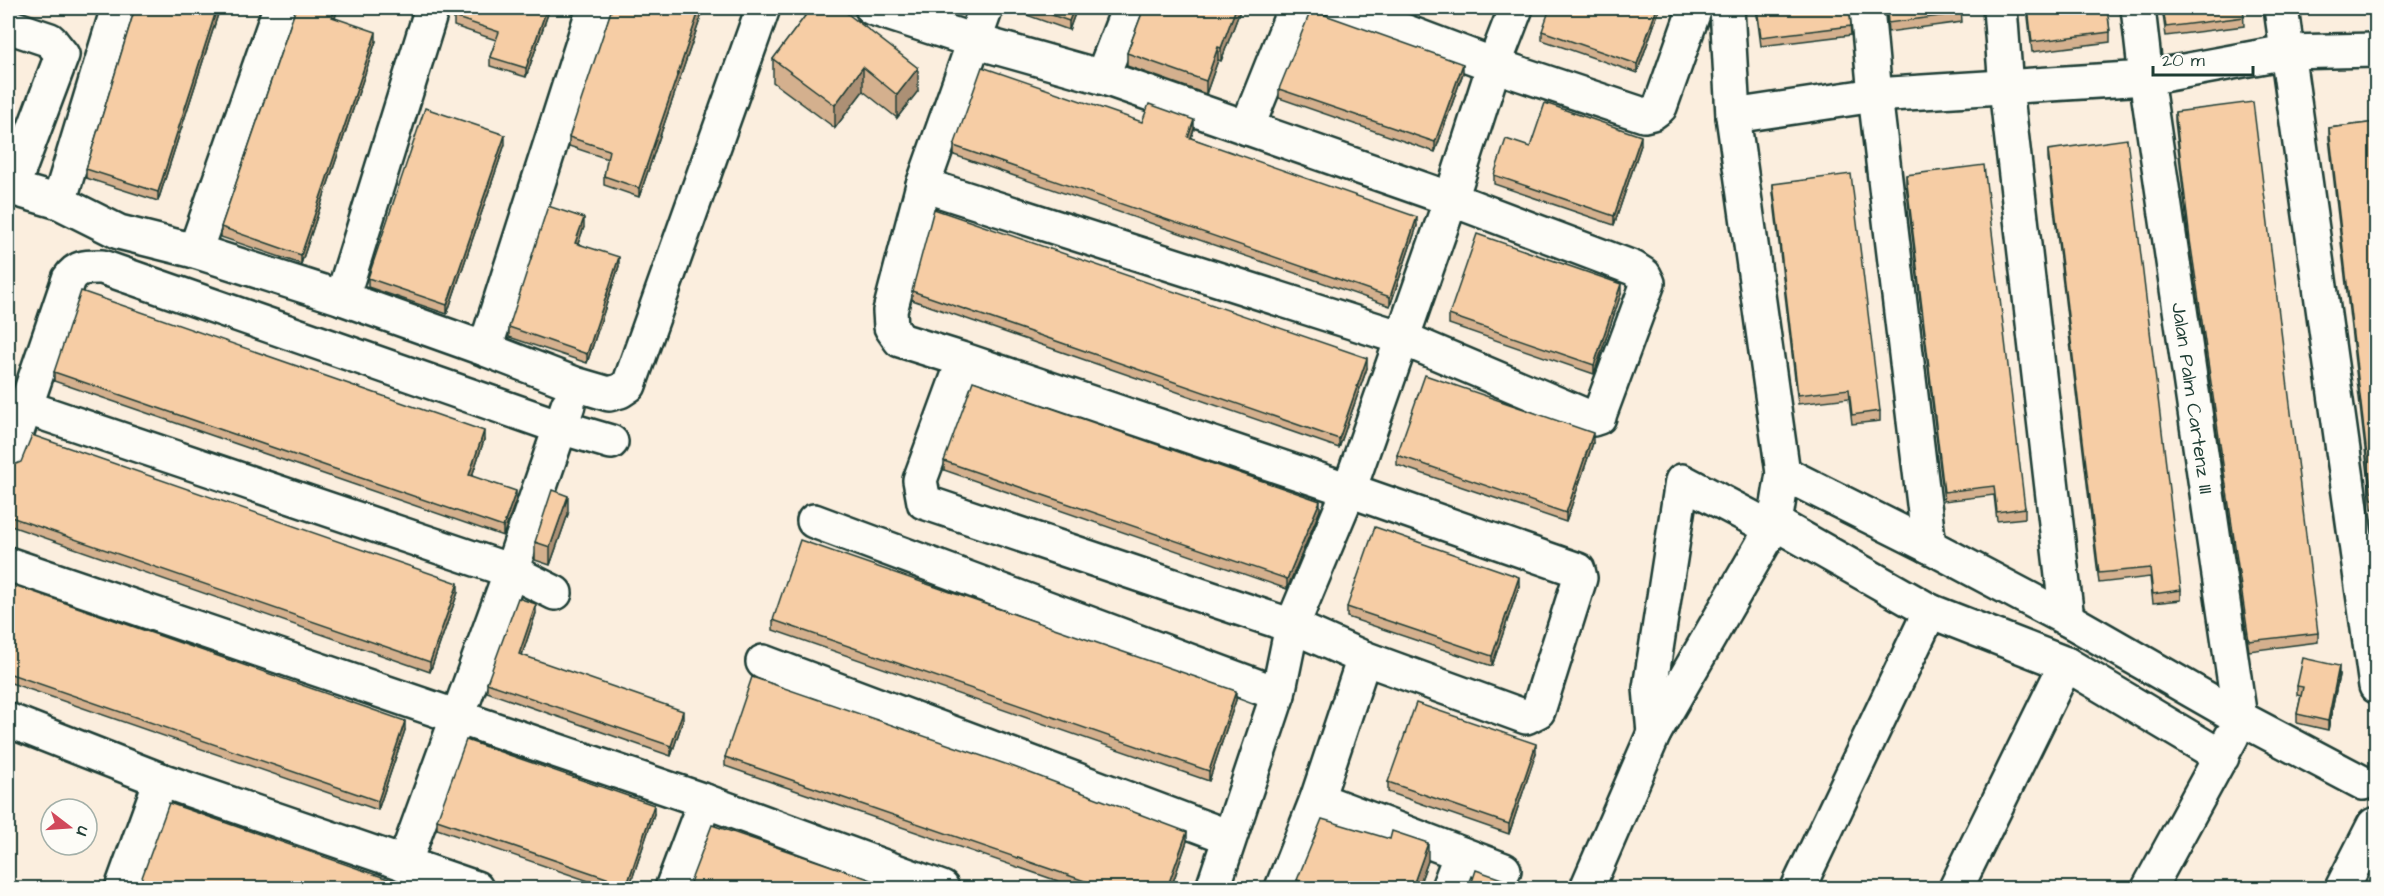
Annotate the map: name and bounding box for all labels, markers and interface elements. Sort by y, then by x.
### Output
scale bar [2153,39,2254,77]
text: 20 m [2162,48,2205,73]
street label: Jalan Palm Cartenz III [2164,301,2220,496]
north arrow [39,797,99,857]
text: U [71,824,94,839]

